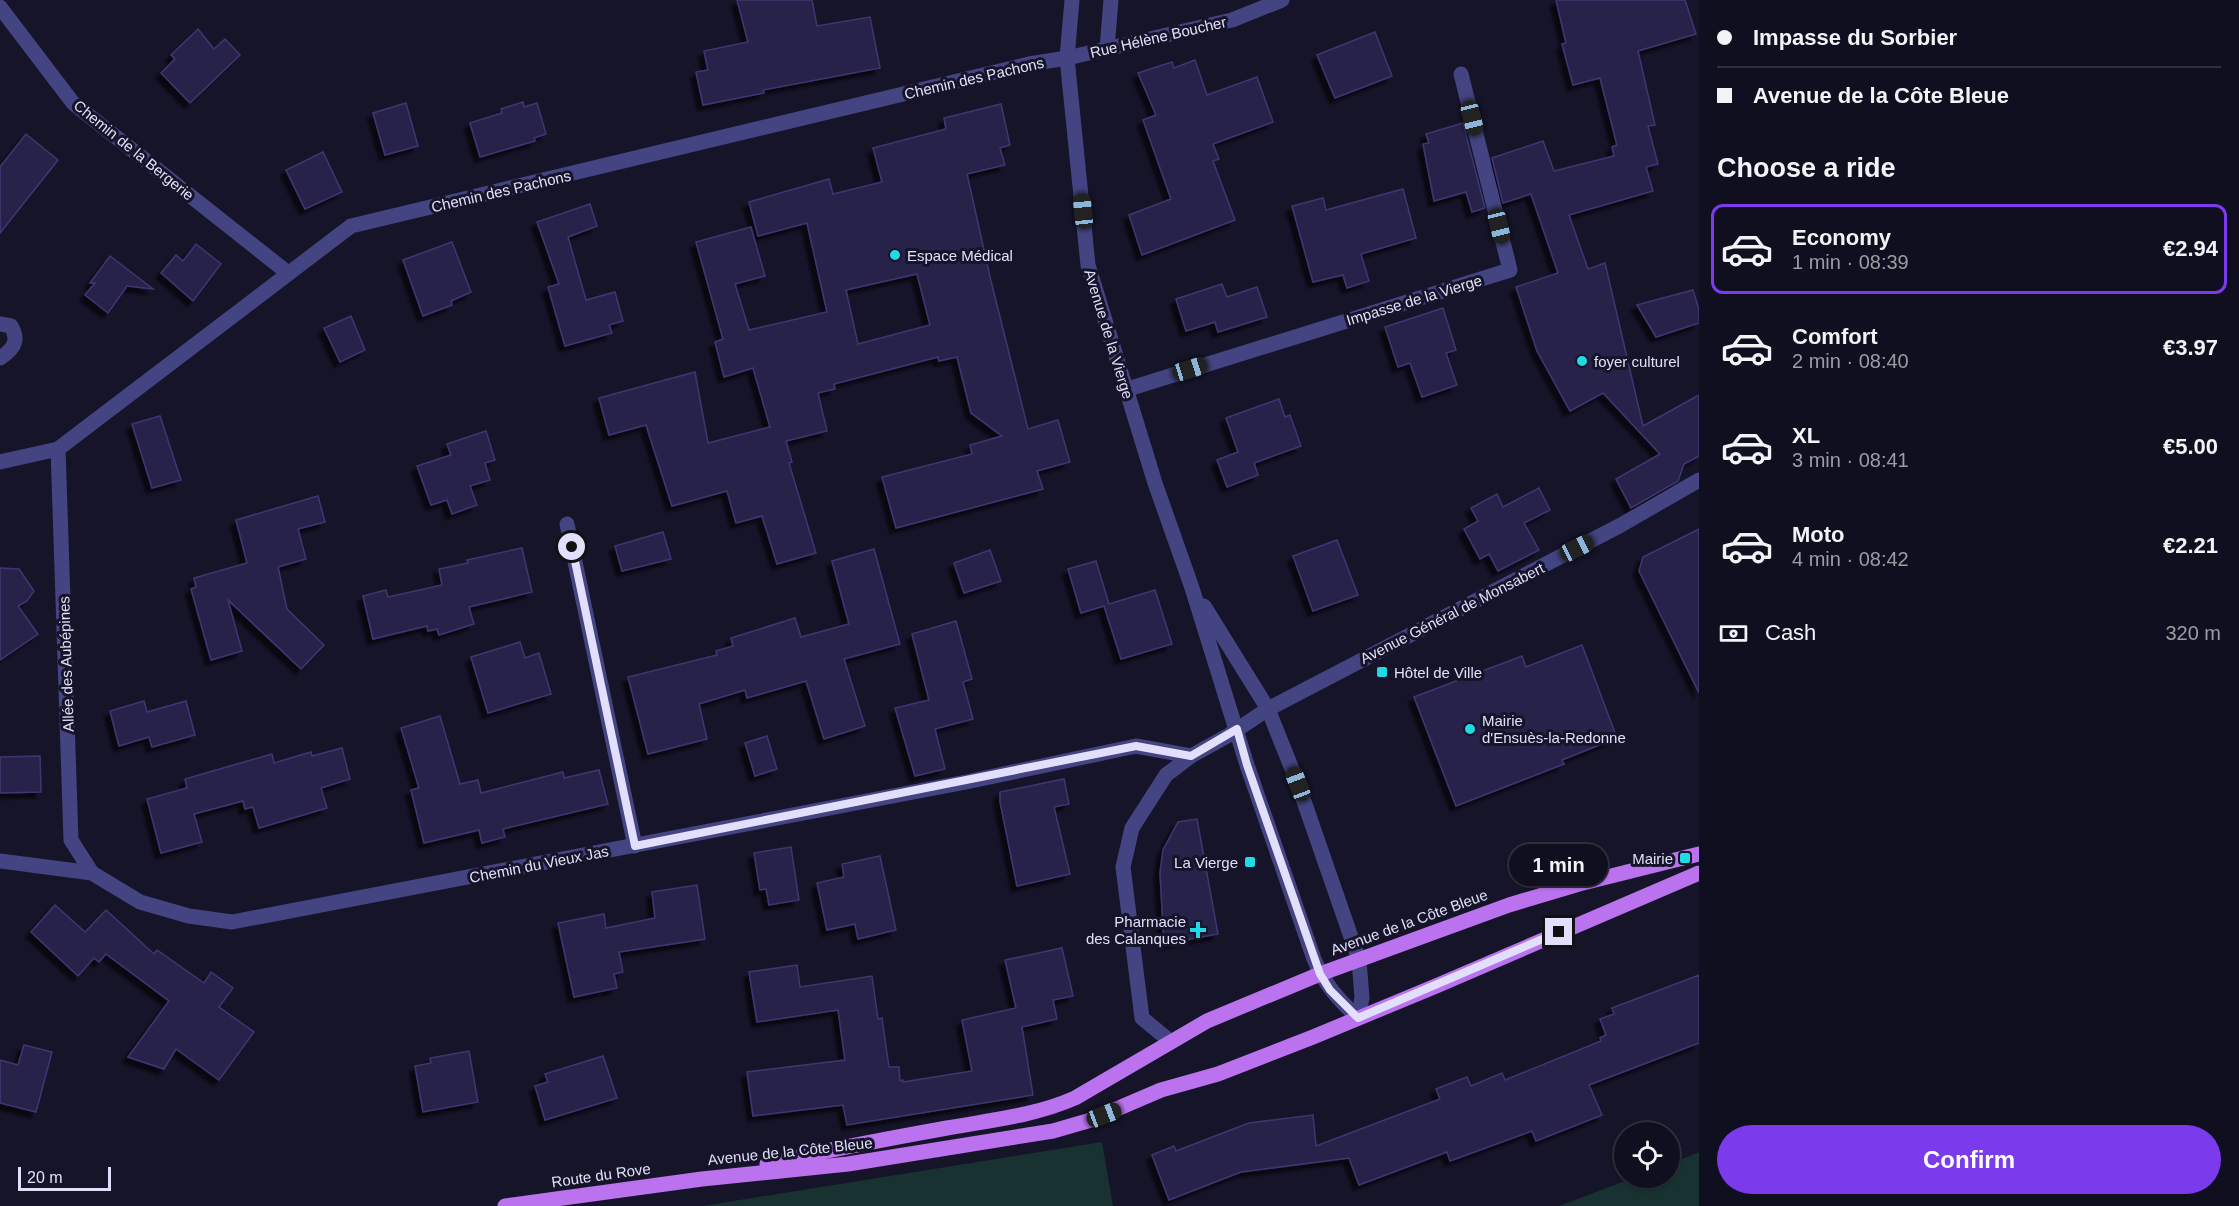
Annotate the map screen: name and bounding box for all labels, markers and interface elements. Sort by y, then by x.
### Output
street label: Rue Hélène Boucher [1088,13,1228,61]
text: Impasse du Sorbier [1753,25,1957,50]
street label: Chemin des Pachons [903,54,1045,102]
text: Avenue de la Côte Bleue [1753,83,2009,108]
street label: Chemin de la Bergerie [71,96,197,204]
car [1459,98,1485,138]
text: Choose a ride [1717,153,1896,183]
street label: Chemin des Pachons [430,167,572,215]
car [1072,192,1094,230]
car [1486,206,1512,246]
icon: car [1720,222,1774,276]
text: Economy [1792,225,1891,250]
text: €2.94 [2163,236,2218,261]
place label: Espace Médical [907,247,1013,264]
marker: Espace Médical [888,248,902,262]
text: 1 min · 08:39 [1792,251,1909,273]
street label: Avenue de la Vierge [1081,267,1137,401]
street label: Impasse de la Vierge [1344,271,1484,329]
icon: car [1720,321,1774,375]
text: Comfort [1792,324,1878,349]
text: €3.97 [2163,335,2218,360]
text: 2 min · 08:40 [1792,350,1909,372]
place label: foyer culturel [1594,353,1680,370]
marker: foyer culturel [1575,354,1589,368]
car [1170,355,1210,383]
icon: car [1720,420,1774,474]
text: XL [1792,423,1820,448]
text: €5.00 [2163,434,2218,459]
text: 3 min · 08:41 [1792,449,1909,471]
icon: car [1720,519,1774,573]
text: Moto [1792,522,1845,547]
car [1557,532,1597,564]
route start [558,533,585,560]
text: €2.21 [2163,533,2218,558]
text: 4 min · 08:42 [1792,548,1909,570]
street label: Avenue Général de Monsabert [1357,559,1547,667]
street label: Allée des Aubépines [55,596,77,732]
icon: cash [1717,617,1750,650]
text: Cash [1765,620,1816,645]
text: 320 m [2165,622,2221,644]
place label: Hôtel de Ville [1394,664,1482,681]
marker: Hôtel de Ville [1375,665,1389,679]
place label: Mairie d'Ensuès-la-Redonne [1482,712,1626,746]
marker: Mairie d'Ensuès-la-Redonne [1463,722,1477,736]
car [1283,764,1313,804]
street label: Chemin du Vieux Jas [468,842,610,886]
callout: 1 min [1510,845,1608,887]
place label: Mairie [1632,850,1673,867]
marker: Mairie [1678,851,1692,865]
place label: La Vierge [1174,854,1238,871]
text: 1 min [1532,854,1585,876]
marker: La Vierge [1243,855,1257,869]
street label: Avenue de la Côte Bleue [1328,886,1490,958]
place label: Pharmacie des Calanques [1086,913,1186,947]
route end [1545,918,1572,945]
marker: Pharmacie des Calanques [1191,923,1205,937]
car [1084,1100,1124,1130]
map controls [1614,1122,1680,1188]
button: locate [1614,1122,1680,1188]
button: Confirm [1717,1125,2221,1194]
street label: Avenue de la Côte Bleue [707,1134,873,1168]
street label: Route du Rove [550,1160,652,1190]
scale bar [18,1164,111,1192]
text: 20 m [27,1169,63,1186]

